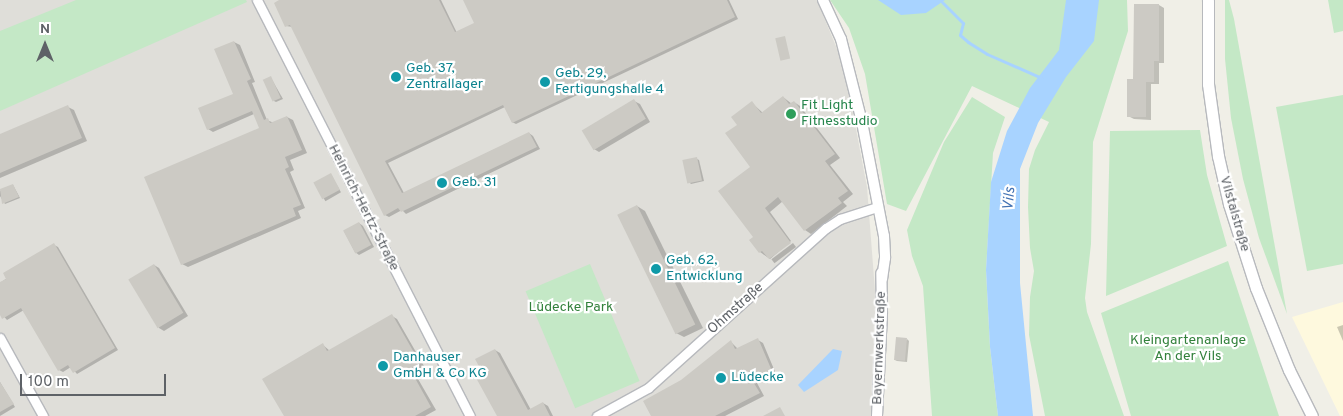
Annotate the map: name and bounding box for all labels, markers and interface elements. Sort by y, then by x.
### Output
north arrow [20,20,70,70]
text: N [40,21,50,38]
place label: Geb. 37, Zentrallager [406,61,483,94]
place label: Geb. 29, Fertigungshalle 4 [555,66,664,98]
marker: Geb. 37, Zentrallager [390,71,402,83]
marker: Geb. 29, Fertigungshalle 4 [539,76,551,88]
place label: Fit Light Fitnesstudio [801,98,878,130]
marker: Fit Light Fitnesstudio [785,108,797,120]
street label: Heinrich-Hertz-Straße [324,142,402,274]
street label: Vilstalstraße [1215,174,1253,254]
place label: Geb. 31 [452,175,497,191]
marker: Geb. 31 [436,177,448,189]
water label: Vils [1000,186,1020,212]
place label: Geb. 62, Entwicklung [666,253,743,286]
marker: Geb. 62, Entwicklung [650,263,662,275]
street label: Ohmstraße [705,280,767,338]
street label: Bayernwerkstraße [870,291,890,405]
park label: Lüdecke Park [528,300,614,316]
park label: Kleingartenanlage An der Vils [1130,333,1246,366]
place label: Danhauser GmbH & Co KG [393,350,487,382]
marker: Danhauser GmbH & Co KG [377,360,389,372]
scale bar [22,364,169,396]
place label: Lüdecke [731,370,784,386]
marker: Lüdecke [715,372,727,384]
text: 100 m [28,373,69,392]

